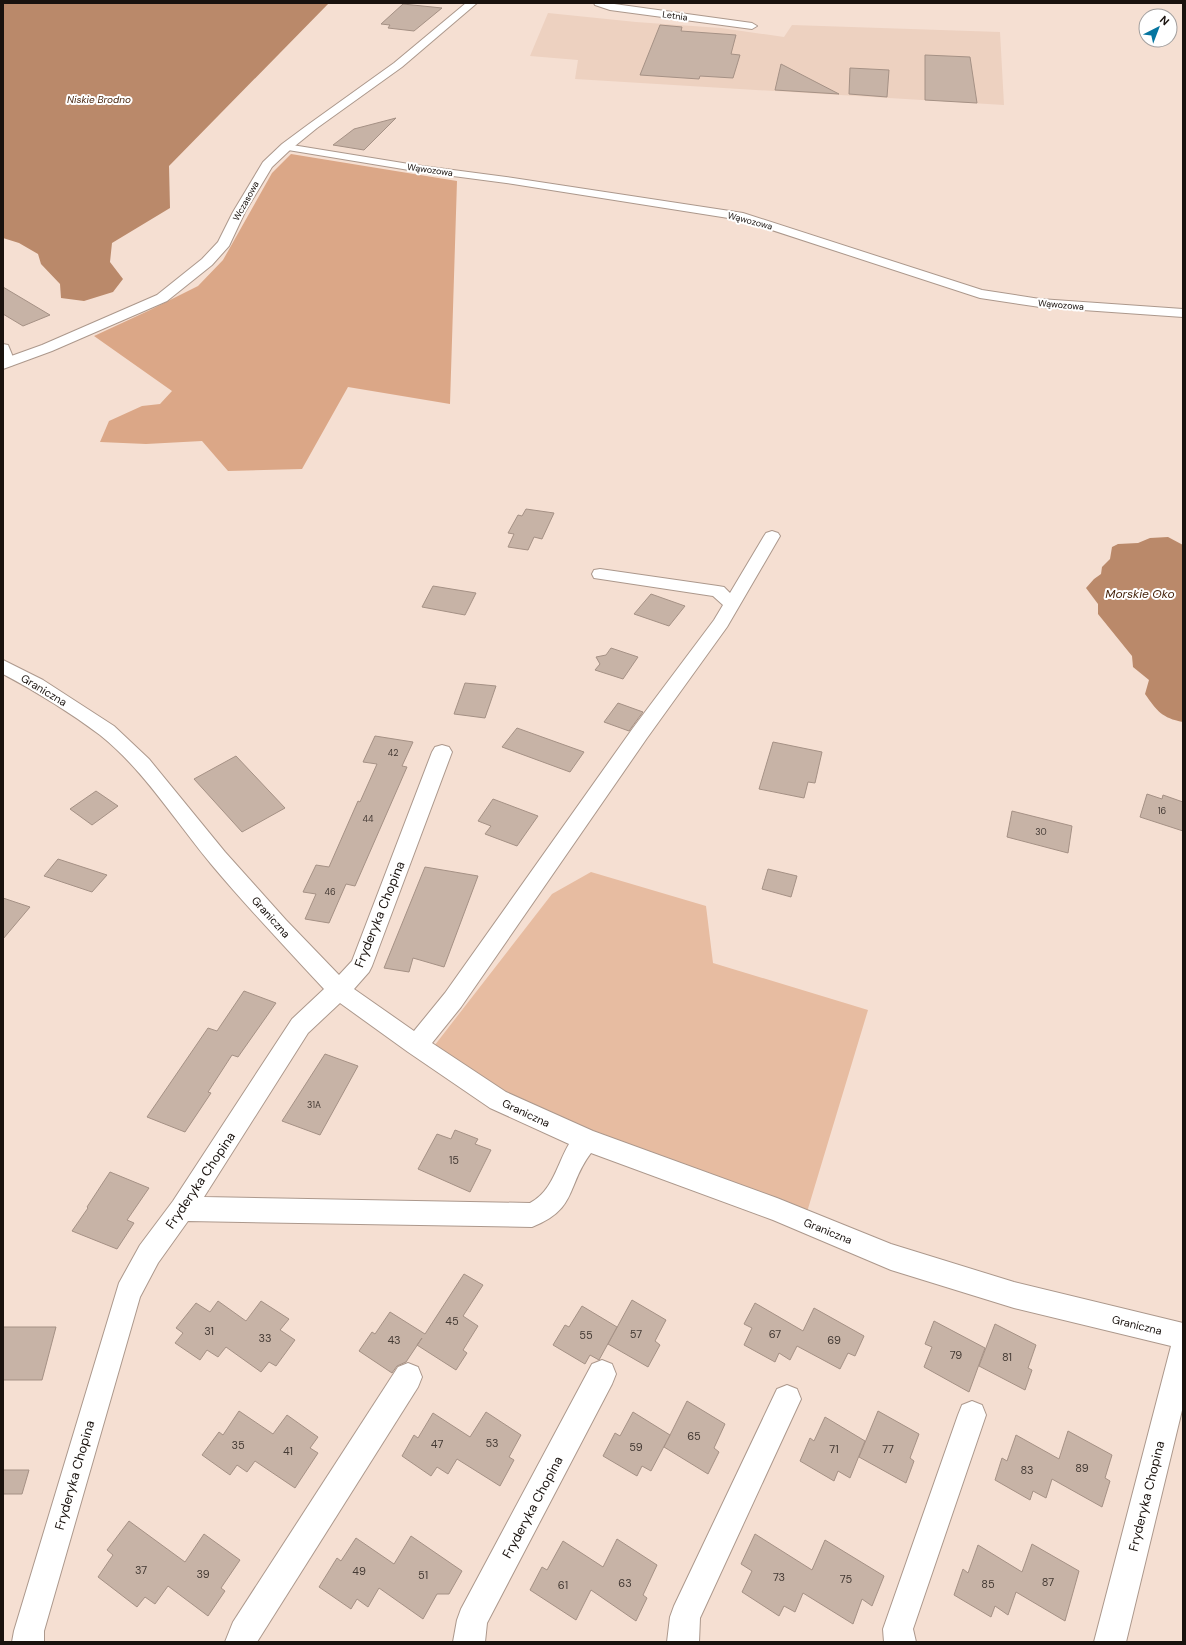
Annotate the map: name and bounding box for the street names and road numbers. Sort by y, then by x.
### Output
street label: Letnia [662,8,688,24]
street label: Wąwozowa [406,161,454,179]
street label: Wczasowa [230,179,262,223]
street label: Wąwozowa [726,209,774,233]
street label: Wąwozowa [1038,297,1085,313]
street label: Graniczna [19,671,69,709]
street label: Fryderyka Chopina [350,858,409,970]
street label: Graniczna [249,893,293,941]
street label: Graniczna [500,1096,552,1130]
street label: Fryderyka Chopina [162,1129,239,1232]
street label: Graniczna [802,1215,854,1247]
street label: Graniczna [1111,1312,1163,1338]
street label: Fryderyka Chopina [51,1418,98,1532]
street label: Fryderyka Chopina [1125,1439,1168,1553]
street label: Fryderyka Chopina [498,1453,567,1561]

